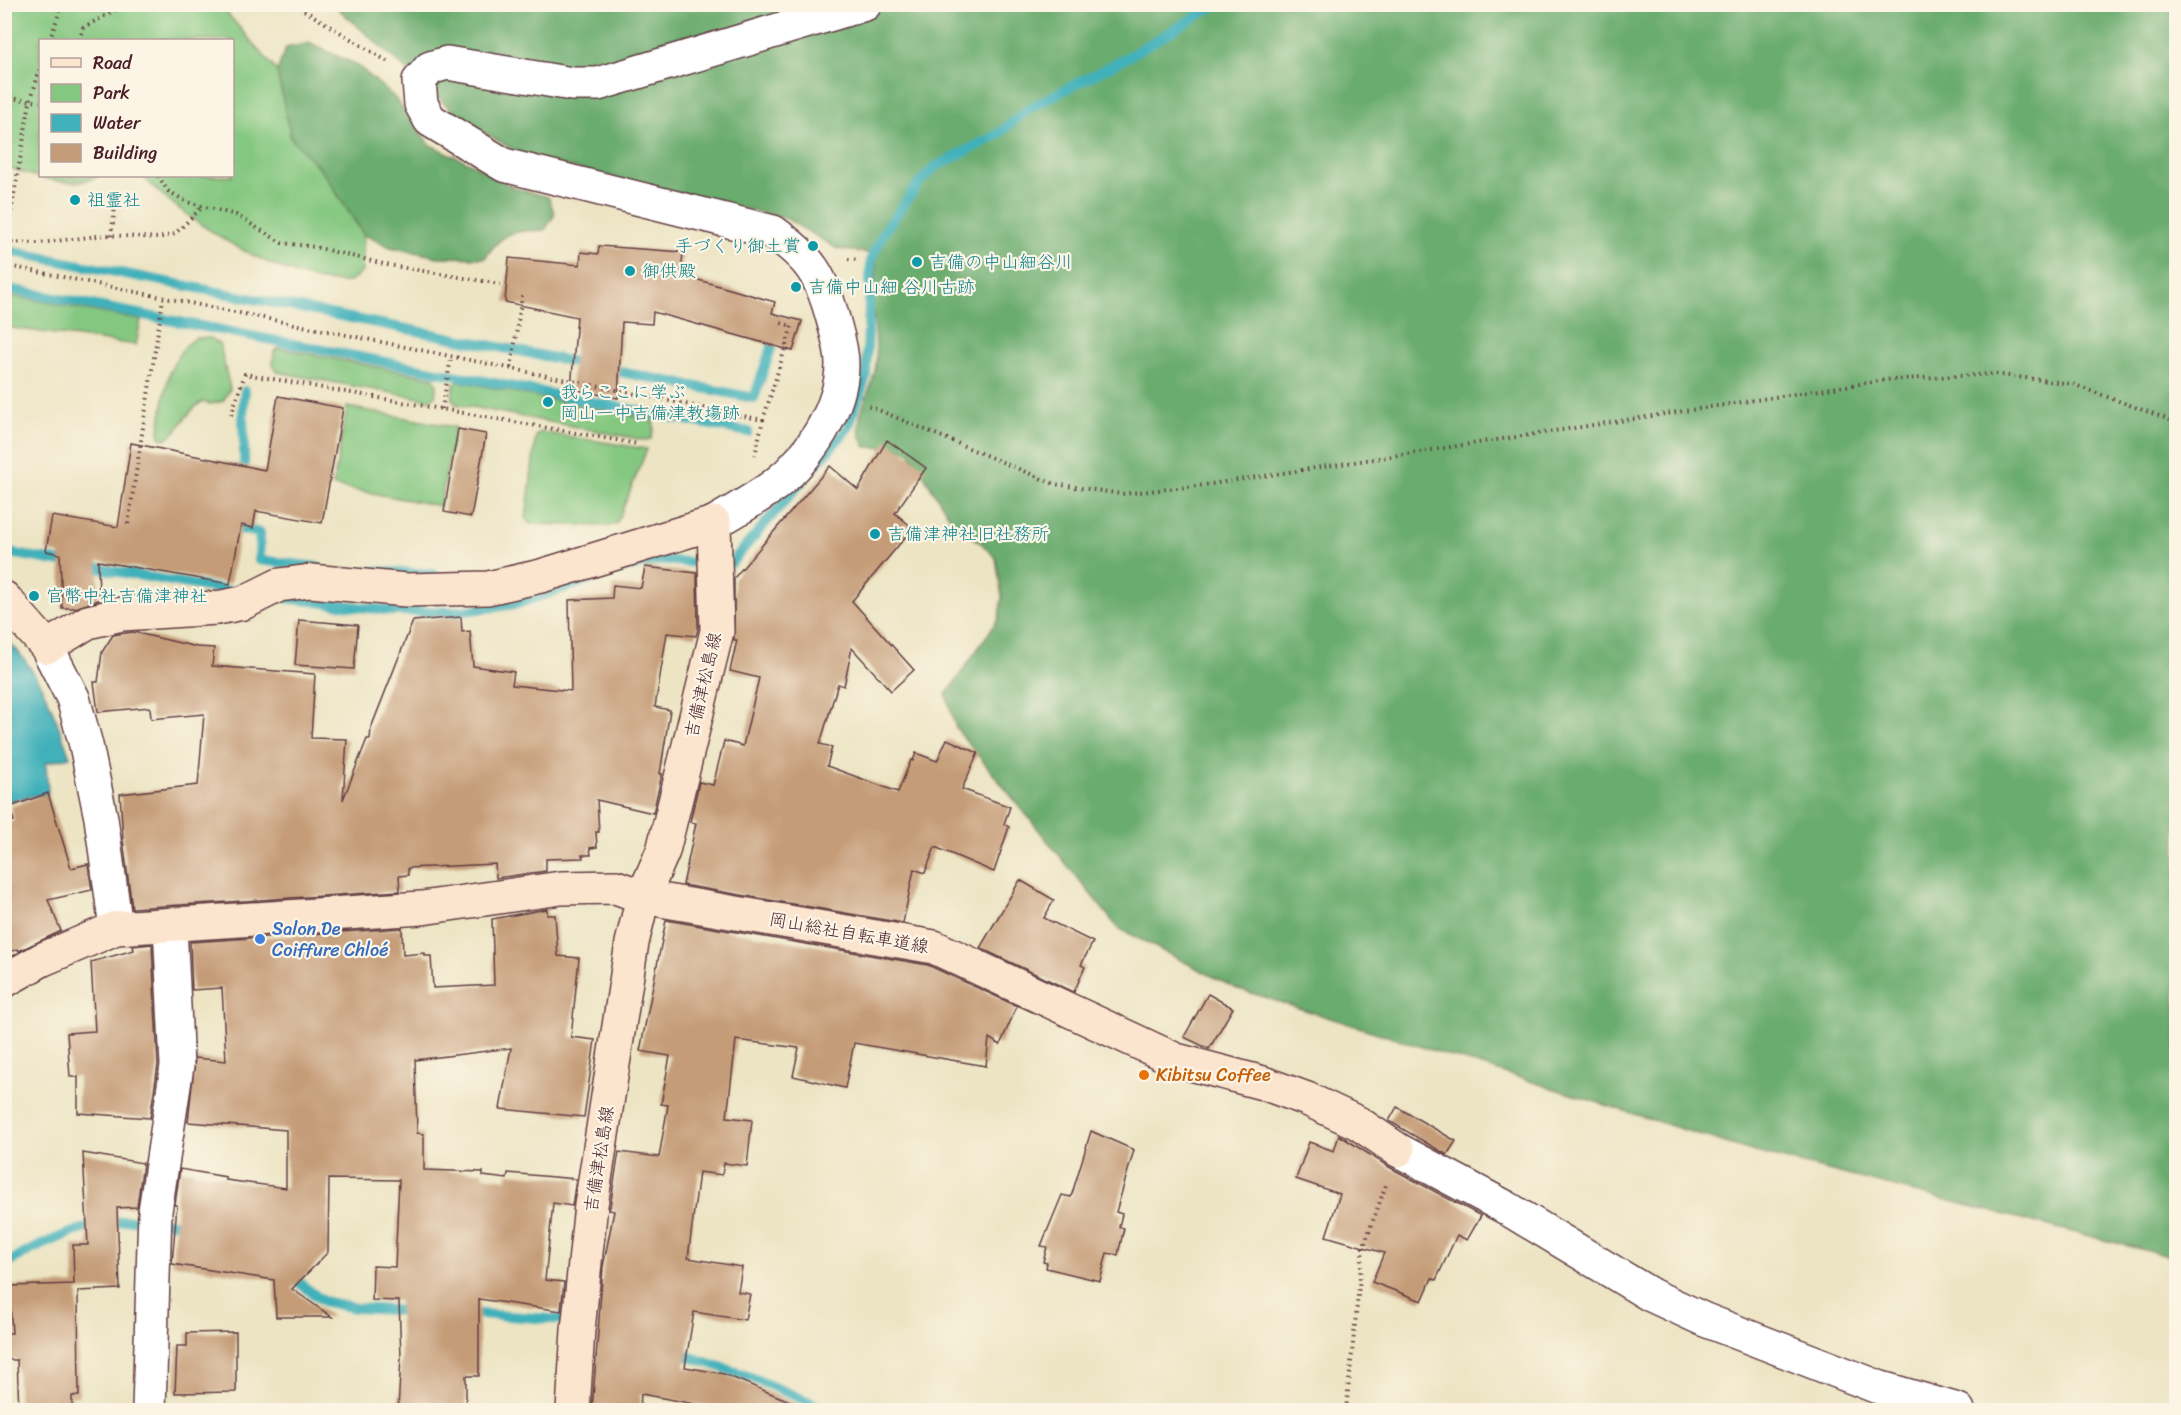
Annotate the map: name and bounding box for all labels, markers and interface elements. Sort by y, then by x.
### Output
legend [39,39,234,177]
text: Road [93,47,133,79]
text: Park [93,77,130,109]
text: Water [93,107,142,139]
text: Building [93,137,157,169]
place label: 祖霊社 [87,184,141,216]
marker: 祖霊社 [68,193,82,207]
place label: 手づくり御土賞 [675,230,801,262]
marker: 手づくり御土賞 [806,239,820,253]
place label: 吉備の中山細谷川 [929,246,1073,278]
place label: 御供殿 [642,255,696,287]
marker: 吉備の中山細谷川 [910,255,924,269]
marker: 御供殿 [623,264,637,278]
place label: 吉備中山細 谷川古跡 [808,271,975,303]
marker: 吉備中山細 谷川古跡 [789,280,803,294]
place label: 我らここに学ぶ 岡山一中吉備津教塲跡 [560,376,740,429]
marker: 我らここに学ぶ 岡山一中吉備津教塲跡 [541,395,555,409]
place label: 吉備津神社旧社務所 [887,518,1049,550]
marker: 吉備津神社旧社務所 [868,527,882,541]
place label: 官幣中社吉備津神社 [46,580,208,612]
marker: 官幣中社吉備津神社 [27,589,41,603]
street label: 吉備津松島線 [675,629,731,741]
street label: 岡山総社自転車道線 [766,903,932,963]
place label: Salon De Coiffure Chloé [272,913,388,966]
marker: Salon De Coiffure Chloé [253,932,267,946]
place label: Kibitsu Coffee [1156,1059,1271,1091]
marker: Kibitsu Coffee [1137,1068,1151,1082]
street label: 吉備津松島線 [575,1103,623,1215]

